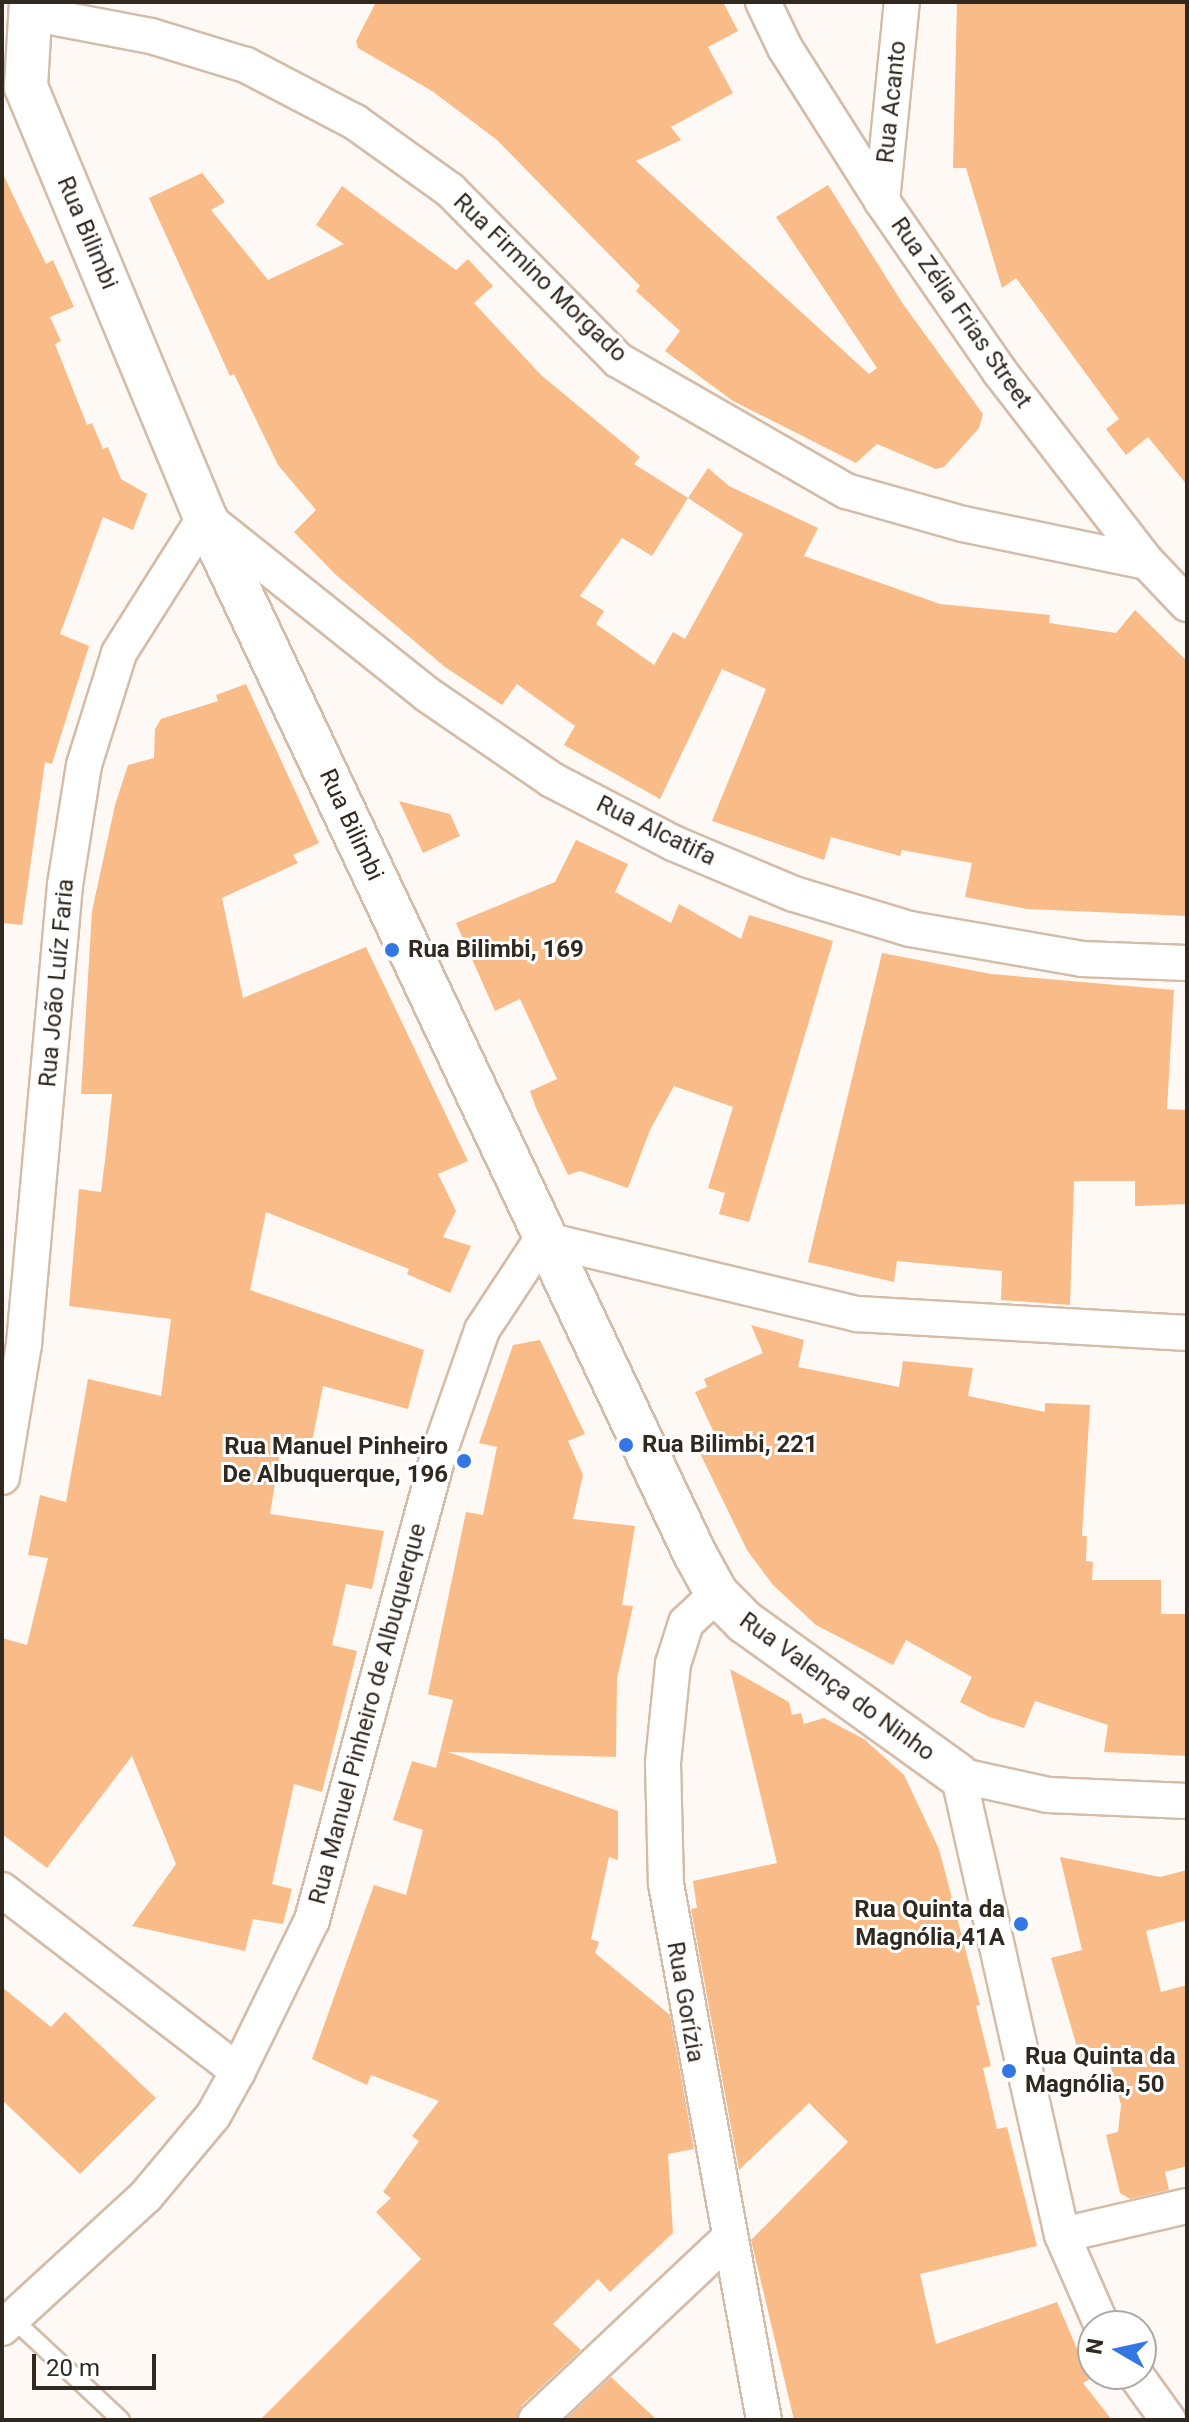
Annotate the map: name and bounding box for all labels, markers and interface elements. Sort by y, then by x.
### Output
street label: Rua Acanto [871,39,913,165]
street label: Rua Bilimbi [50,172,124,294]
street label: Rua Firmino Morgado [447,188,633,368]
street label: Rua Zélia Frias Street [884,212,1038,414]
street label: Rua Bilimbi [313,765,389,885]
street label: Rua Alcatifa [592,790,720,872]
street label: Rua João Luíz Faria [34,878,80,1088]
place label: Rua Bilimbi, 169 [408,936,584,964]
marker: Rua Bilimbi, 169 [383,941,401,959]
place label: Rua Bilimbi, 221 [642,1431,818,1459]
place label: Rua Manuel Pinheiro De Albuquerque, 196 [222,1433,448,1489]
marker: Rua Bilimbi, 221 [617,1436,635,1454]
marker: Rua Manuel Pinheiro De Albuquerque, 196 [455,1452,473,1470]
street label: Rua Manuel Pinheiro de Albuquerque [303,1520,433,1908]
street label: Rua Valença do Ninho [734,1606,940,1768]
place label: Rua Quinta da Magnólia,41A [854,1896,1005,1952]
marker: Rua Quinta da Magnólia,41A [1012,1915,1030,1933]
street label: Rua Gorízia [660,1939,710,2065]
place label: Rua Quinta da Magnólia, 50 [1025,2043,1176,2099]
marker: Rua Quinta da Magnólia, 50 [1000,2062,1018,2080]
north arrow [1077,2310,1157,2390]
text: N [1081,2337,1108,2356]
scale bar [36,2338,160,2388]
text: 20 m [46,2354,100,2382]

